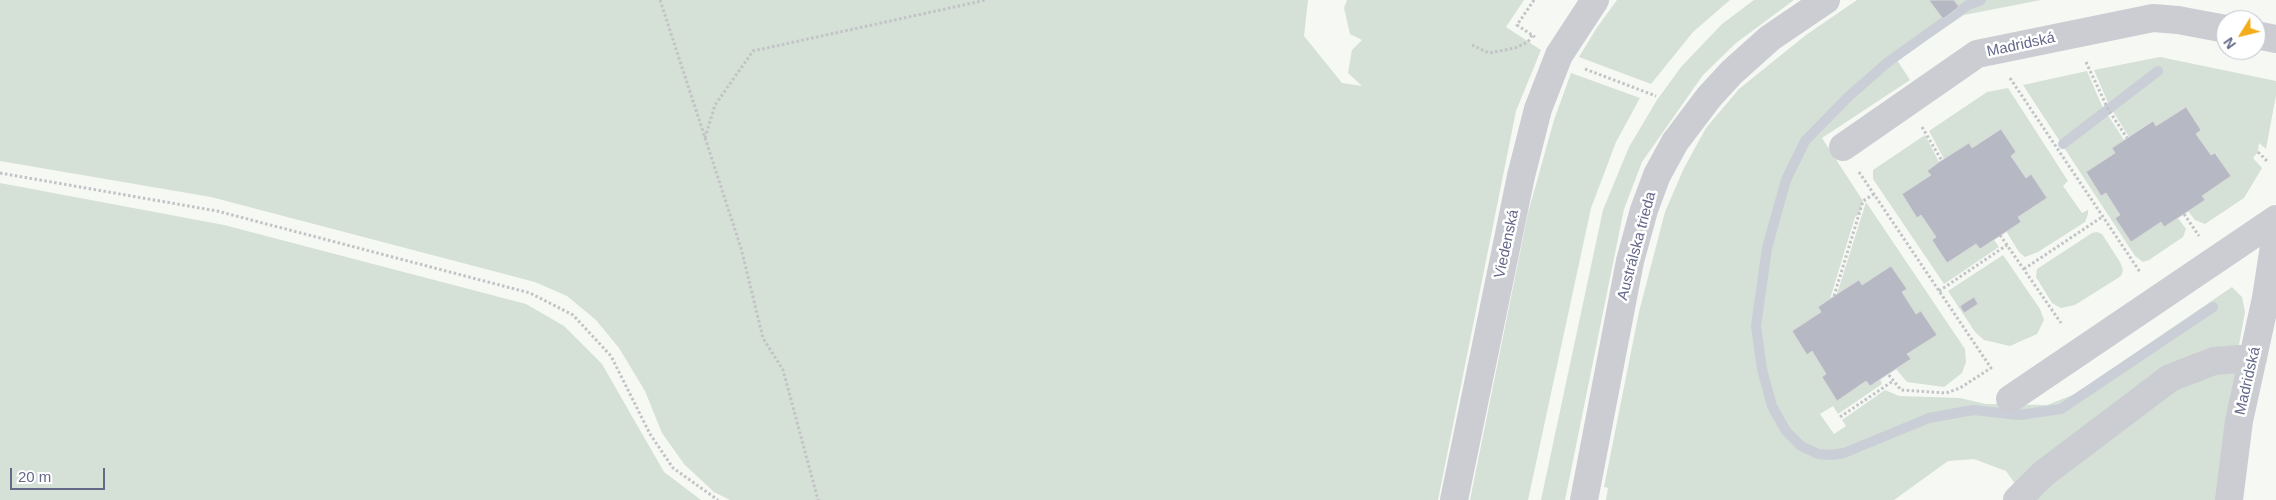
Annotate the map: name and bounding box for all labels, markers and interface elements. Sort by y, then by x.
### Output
north arrow [2216,10,2266,60]
street label: Madridská [1985,29,2057,61]
text: N [2220,34,2239,52]
street label: Austrálska trieda [1614,190,1660,302]
street label: Viedenská [1491,208,1523,280]
street label: Madridská [2231,345,2265,417]
scale bar [12,458,108,490]
text: 20 m [18,468,51,485]

